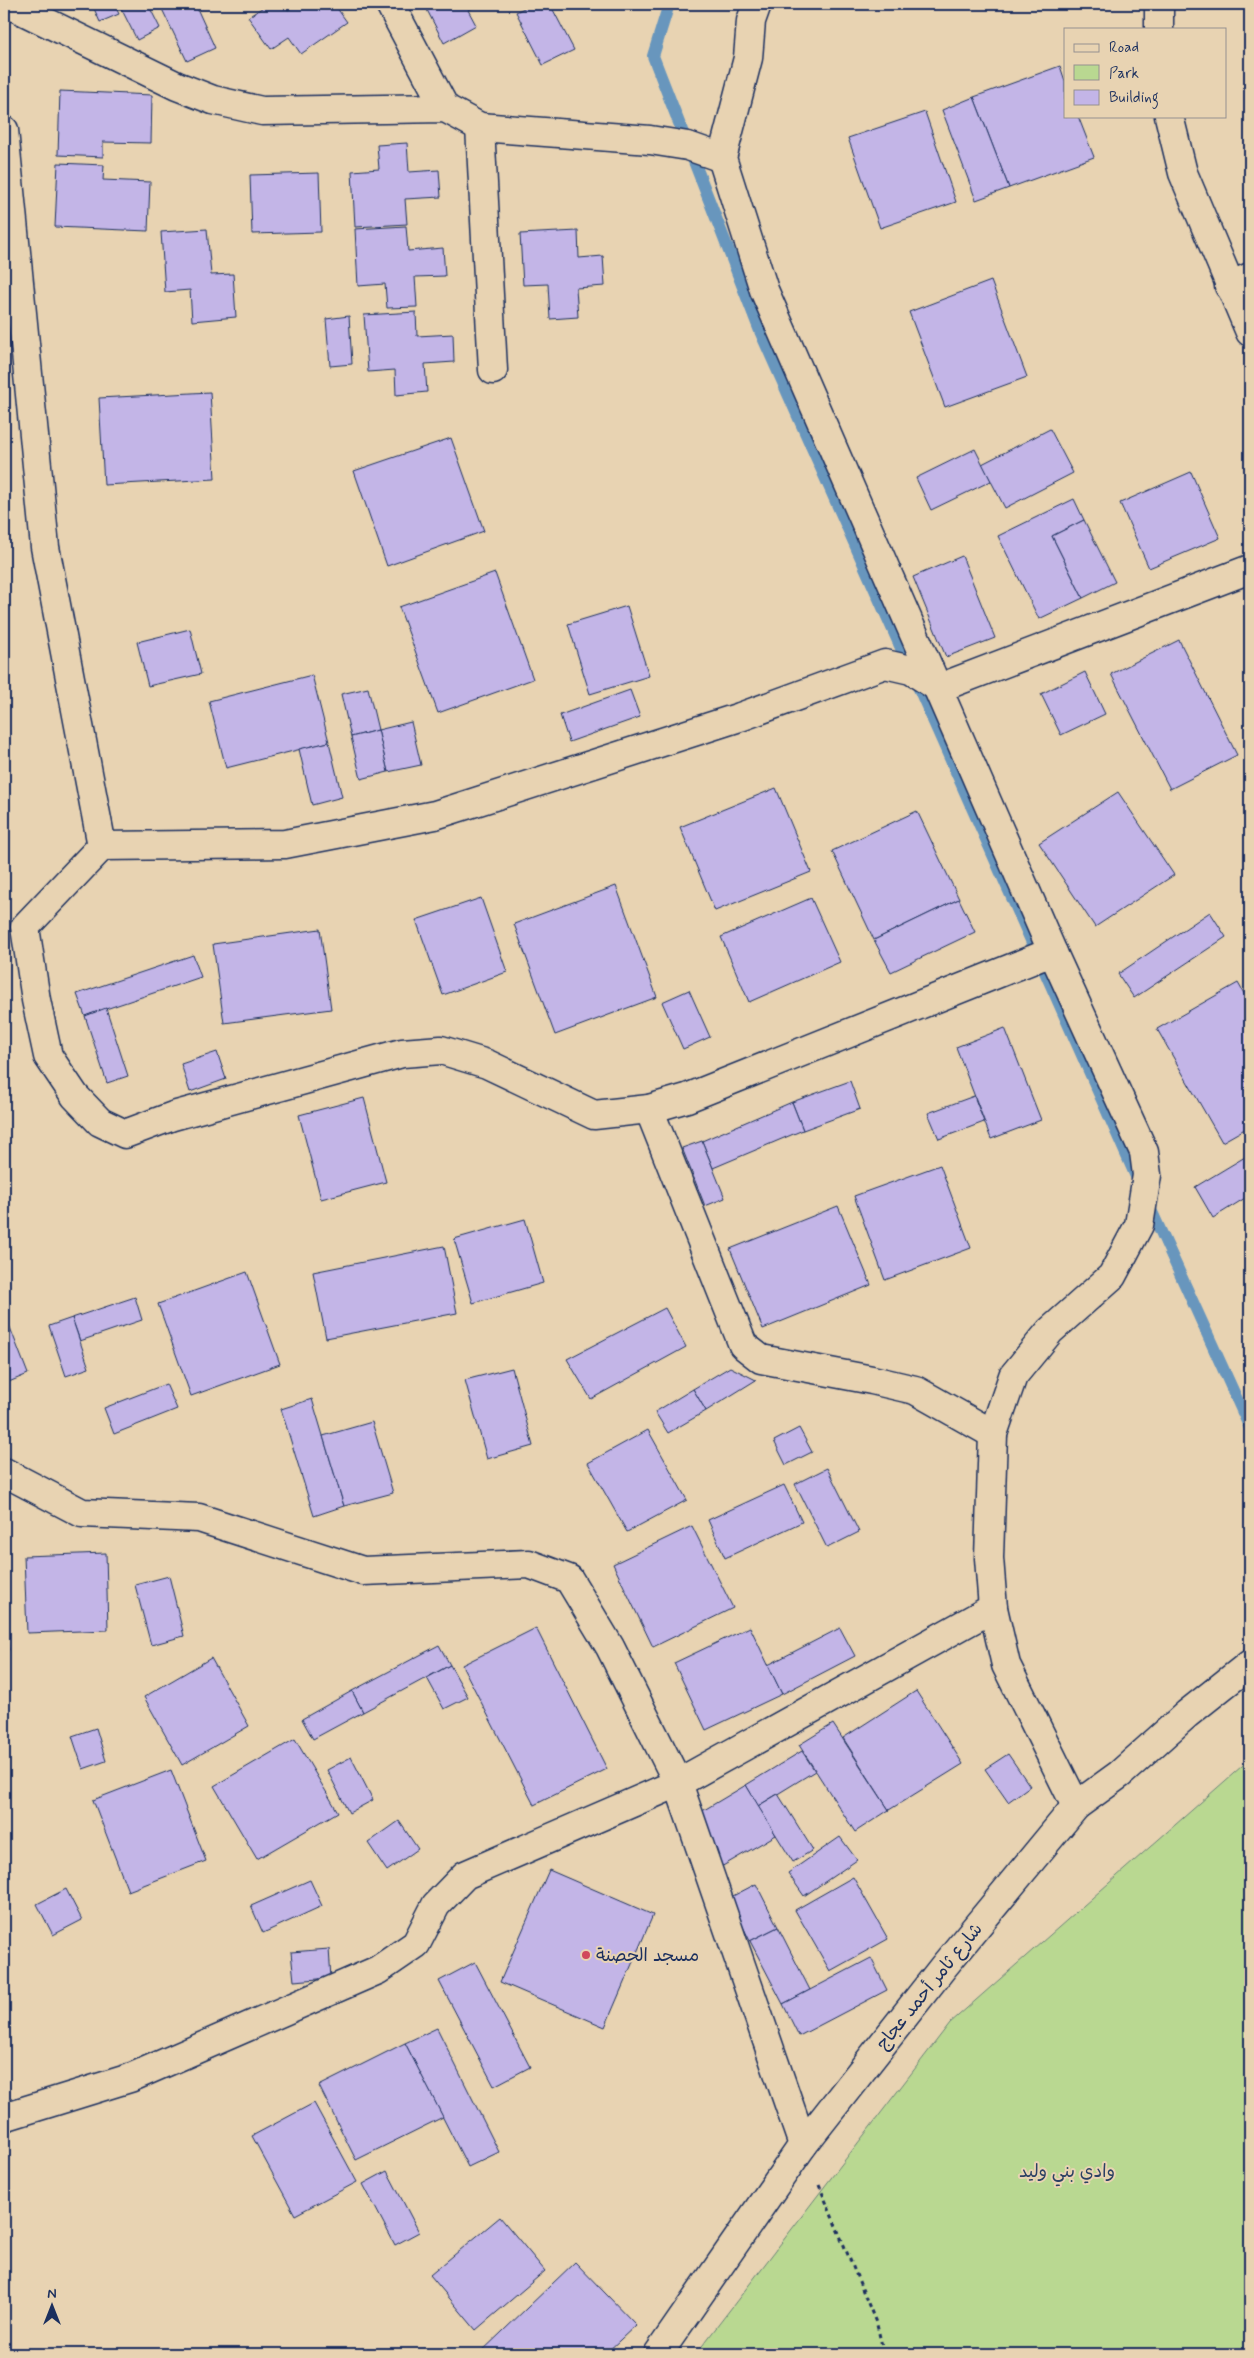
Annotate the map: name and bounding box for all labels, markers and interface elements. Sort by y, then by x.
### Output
legend [1064,28,1226,118]
text: Road [1109,38,1139,58]
text: Park [1109,64,1139,84]
text: Building [1109,88,1159,109]
street label: شارع ثامر أحمد عجاج [871,1918,988,2055]
place label: مسجد الحصنة [596,1944,699,1968]
marker: مسجد الحصنة [580,1949,592,1961]
park label: وادي بني وليد [1019,2160,1115,2187]
north arrow [28,2280,78,2330]
text: N [47,2285,57,2303]

